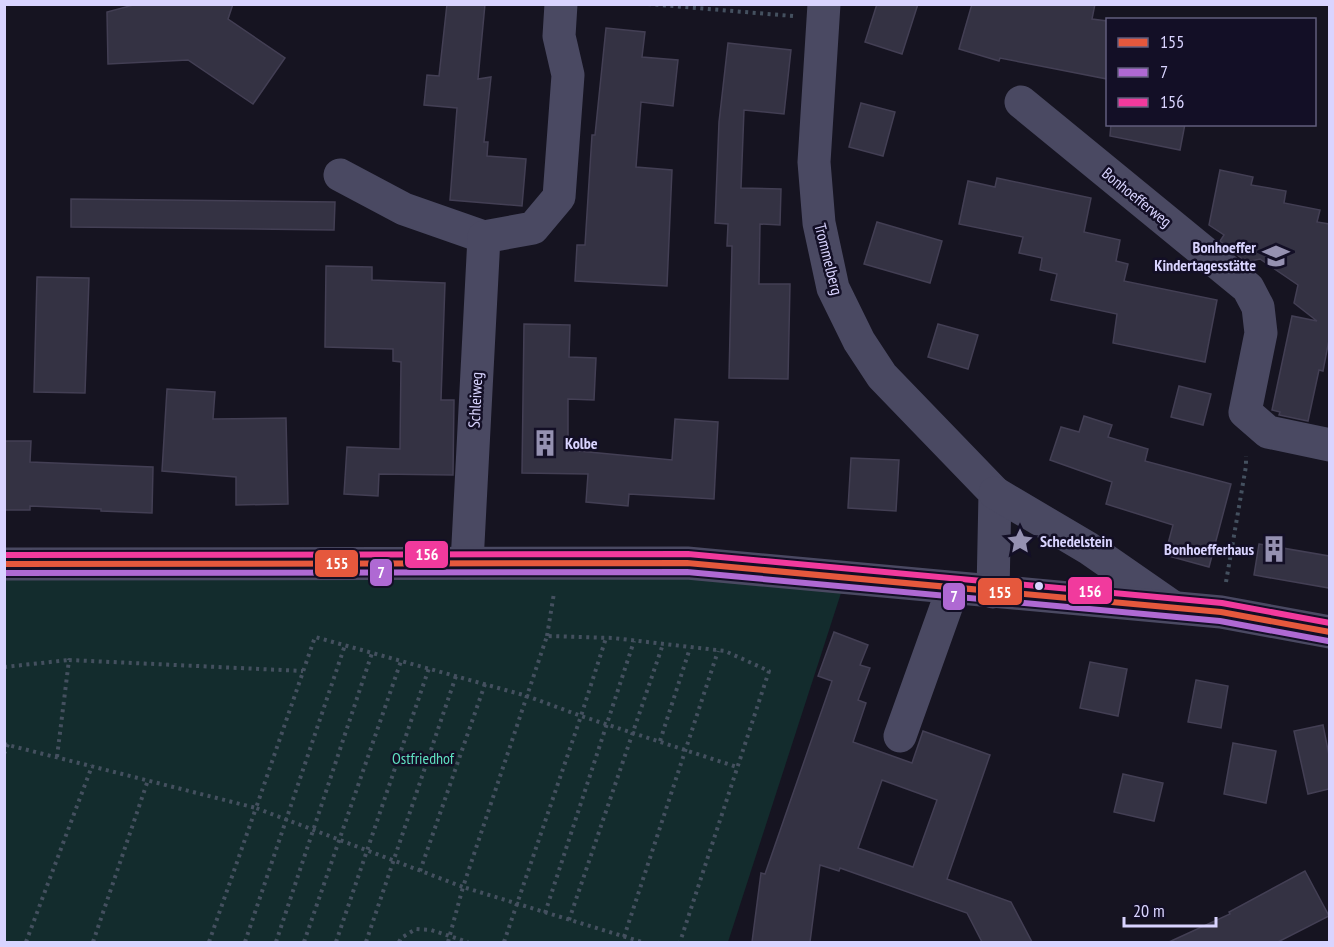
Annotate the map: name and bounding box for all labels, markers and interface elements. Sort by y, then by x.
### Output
legend [1106,18,1316,126]
text: 155 [1160,30,1184,53]
text: 7 [1160,60,1168,83]
text: 156 [1160,90,1184,113]
street label: Bonhoefferweg [1098,163,1176,231]
street label: Trommelberg [810,221,848,297]
place label: Bonhoeffer Kindertagesstätte [1154,237,1256,275]
school or university icon: Bonhoeffer Kindertagesstätte [1261,241,1291,271]
street label: Schleiweg [464,371,486,429]
building icon: Kolbe [530,428,560,458]
place label: Kolbe [565,433,598,453]
place icon: Schedelstein [1005,526,1035,556]
place label: Schedelstein [1040,531,1112,551]
building icon: Bonhoefferhaus [1259,534,1289,564]
place label: Bonhoefferhaus [1164,539,1254,559]
line badge: 156 [404,540,449,569]
text: 156 [416,544,439,564]
line badge: 155 [314,549,359,578]
text: 155 [326,553,348,573]
line badge: 7 [369,558,393,587]
text: 7 [377,562,385,582]
line badge: 156 [1067,576,1113,605]
line badge: 155 [977,577,1023,606]
unlabelled marker [1033,580,1045,592]
text: 156 [1079,581,1102,601]
line badge: 7 [942,582,966,611]
text: 155 [989,582,1011,602]
text: 7 [950,586,958,606]
park label: Ostfriedhof [392,748,455,768]
scale bar [1124,890,1216,928]
text: 20 m [1133,899,1165,922]

